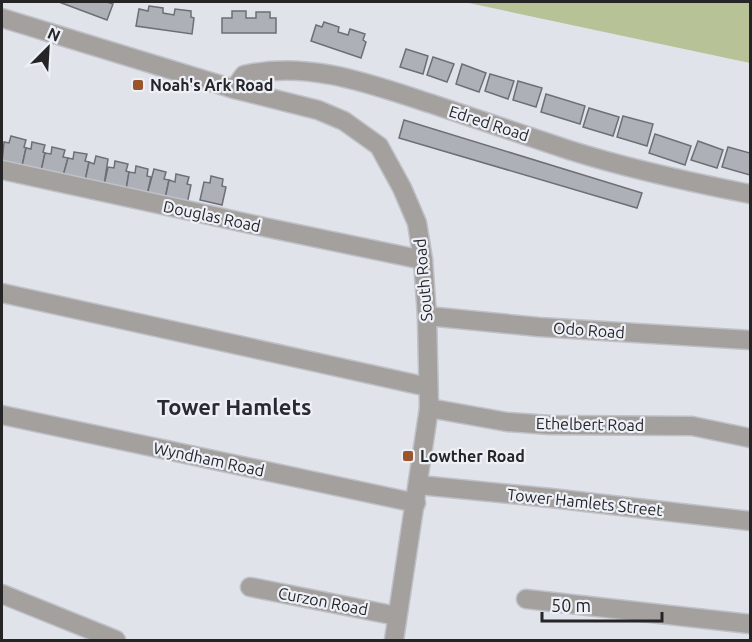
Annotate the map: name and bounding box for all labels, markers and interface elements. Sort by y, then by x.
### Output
north arrow [18,18,78,78]
text: N [45,24,63,45]
place label: Noah's Ark Road [150,76,273,94]
marker: Noah's Ark Road [131,78,145,92]
street label: Edred Road [447,102,531,144]
street label: Douglas Road [162,197,262,235]
street label: South Road [410,238,436,322]
street label: Odo Road [553,319,625,341]
district label: Tower Hamlets [157,394,311,419]
street label: Ethelbert Road [536,414,644,434]
street label: Wyndham Road [152,438,266,480]
place label: Lowther Road [420,447,525,465]
marker: Lowther Road [401,449,415,463]
street label: Tower Hamlets Street [506,485,664,519]
street label: Curzon Road [277,583,369,619]
scale bar [542,585,662,623]
text: 50 m [551,595,591,615]

